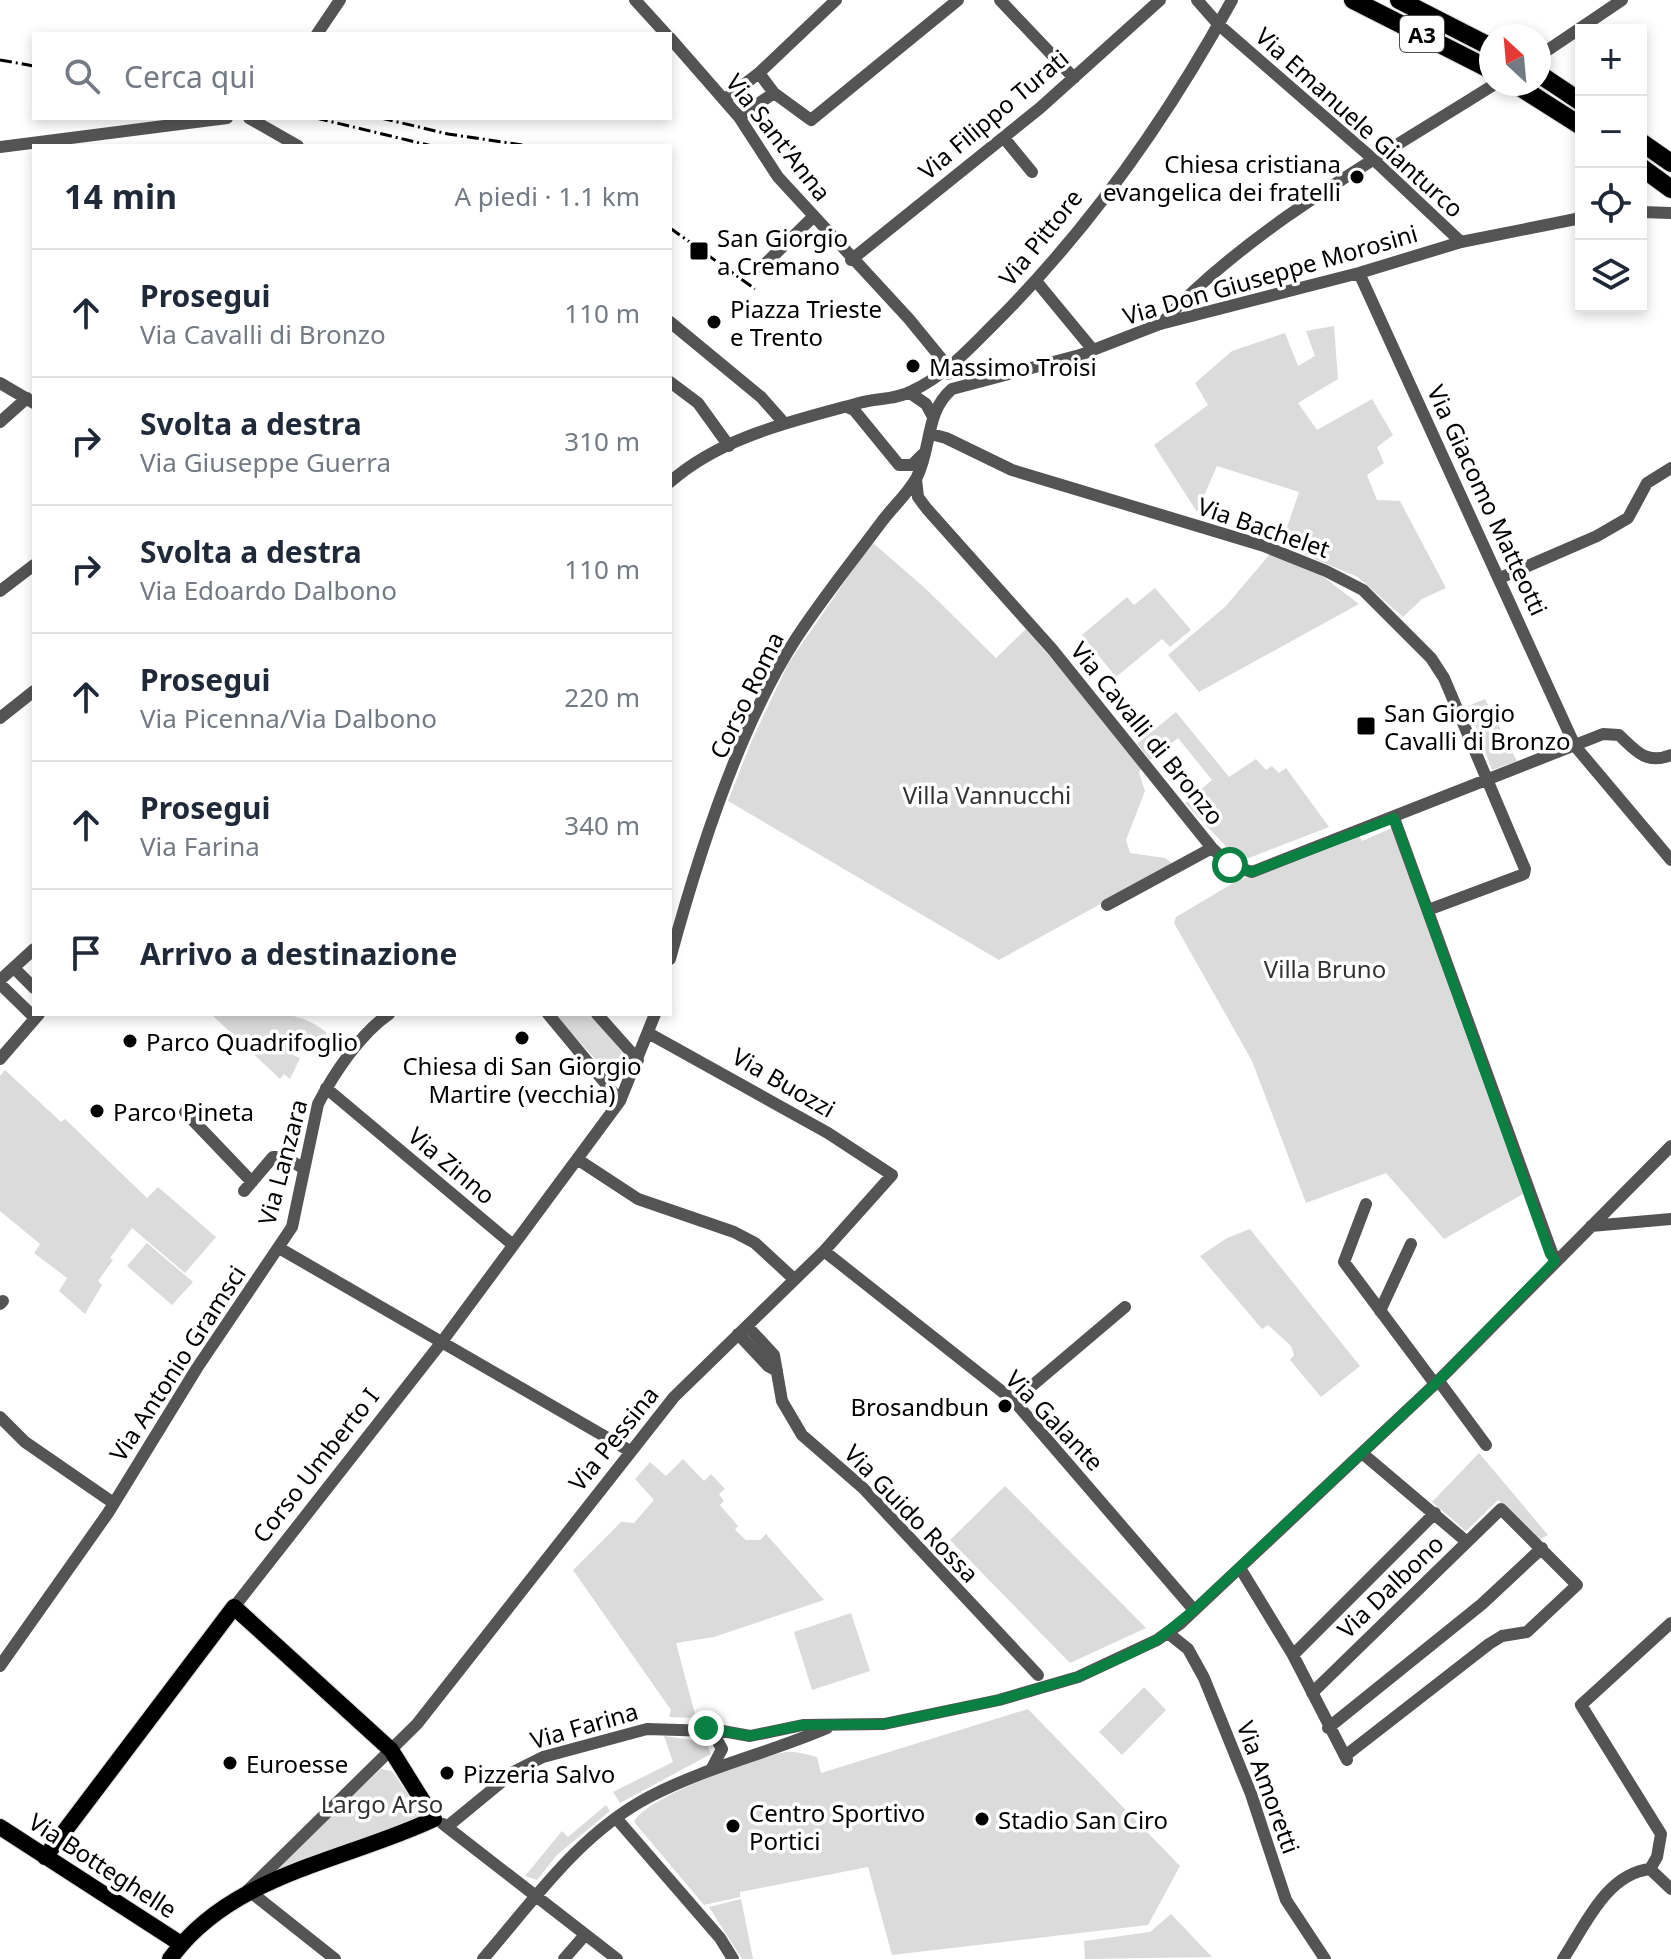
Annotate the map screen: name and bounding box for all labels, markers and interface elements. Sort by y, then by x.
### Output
road number: A3 [1400,16,1444,52]
street label: Via Emanuele Gianturco [1249,20,1471,224]
north arrow [1479,24,1551,96]
map controls [1575,24,1647,312]
button: + [1575,24,1647,96]
search box [32,32,672,120]
street label: Via Filippo Turati [911,41,1075,187]
icon: search [60,54,104,98]
text: Cerca qui [124,56,255,97]
street label: Via Sant'Anna [719,67,839,207]
button: − [1575,96,1647,168]
place label: Chiesa cristiana evangelica dei fratelli [1103,147,1341,208]
marker: Chiesa cristiana evangelica dei fratelli [1348,168,1366,186]
button: locate [1575,168,1647,240]
text: 14 min [64,173,177,219]
text: A piedi · 1.1 km [454,178,640,214]
street label: Via Pittore [991,182,1089,292]
street label: Via Don Giuseppe Morosini [1119,216,1421,332]
place label: San Giorgio a Cremano [717,221,848,282]
marker: San Giorgio a Cremano [688,240,710,262]
button: layers [1575,240,1647,312]
text: Prosegui [140,275,271,316]
icon: ahead [64,291,108,335]
place label: Piazza Trieste e Trento [730,292,882,353]
text: 110 m [564,295,640,331]
marker: Piazza Trieste e Trento [705,313,723,331]
text: Via Cavalli di Bronzo [140,316,386,352]
place label: Massimo Troisi [929,350,1097,383]
marker: Massimo Troisi [904,357,922,375]
street label: Via Giacomo Matteotti [1420,379,1556,621]
text: Svolta a destra [140,403,362,444]
icon: right [64,419,108,463]
text: 310 m [564,423,640,459]
text: Via Giuseppe Guerra [140,444,391,480]
street label: Via Bachelet [1194,489,1335,565]
text: Svolta a destra [140,531,362,572]
icon: right [64,547,108,591]
text: 110 m [564,551,640,587]
text: Via Edoardo Dalbono [140,572,397,608]
street label: Corso Roma [701,626,791,764]
street label: Via Cavalli di Bronzo [1064,634,1232,832]
text: Prosegui [140,659,271,700]
icon: ahead [64,675,108,719]
text: 220 m [564,679,640,715]
place label: San Giorgio Cavalli di Bronzo [1384,696,1570,757]
text: Via Picenna/Via Dalbono [140,700,437,736]
marker: San Giorgio Cavalli di Bronzo [1355,715,1377,737]
park label: Villa Vannucchi [903,778,1071,811]
text: Prosegui [140,787,271,828]
icon: ahead [64,803,108,847]
text: 340 m [564,807,640,843]
text: Via Farina [140,828,260,864]
route start [1212,847,1248,883]
icon: arrive [64,931,108,975]
text: Arrivo a destinazione [140,933,457,974]
park label: Villa Bruno [1264,952,1386,985]
place label: Parco Quadrifoglio [146,1025,358,1058]
marker: Chiesa di San Giorgio Martire (vecchia) [513,1029,531,1047]
marker: Parco Quadrifoglio [121,1032,139,1050]
street label: Via Buozzi [726,1039,842,1125]
place label: Chiesa di San Giorgio Martire (vecchia) [402,1049,642,1110]
place label: Parco Pineta [113,1095,254,1128]
street label: Via Lanzara [249,1096,315,1228]
marker: Parco Pineta [88,1102,106,1120]
street label: Via Zinno [401,1119,503,1211]
street label: Via Antonio Gramsci [101,1259,253,1467]
street label: Via Galante [999,1363,1111,1477]
street label: Via Pessina [561,1379,665,1497]
street label: Corso Umberto I [244,1381,386,1549]
place label: Brosandbun [850,1390,989,1423]
marker: Brosandbun [996,1397,1014,1415]
street label: Via Guido Rossa [838,1437,986,1589]
street label: Via Dalbono [1330,1527,1450,1645]
street label: Via Farina [526,1694,642,1756]
route end [688,1710,724,1746]
street label: Via Amoretti [1230,1716,1308,1858]
place label: Euroesse [246,1747,348,1780]
marker: Euroesse [221,1754,239,1772]
place label: Pizzeria Salvo [463,1757,615,1790]
marker: Pizzeria Salvo [438,1764,456,1782]
park label: Largo Arso [321,1787,443,1820]
place label: Centro Sportivo Portici [749,1796,925,1857]
place label: Stadio San Ciro [998,1803,1168,1836]
street label: Via Botteghelle [23,1805,183,1925]
marker: Stadio San Ciro [973,1810,991,1828]
marker: Centro Sportivo Portici [724,1817,742,1835]

